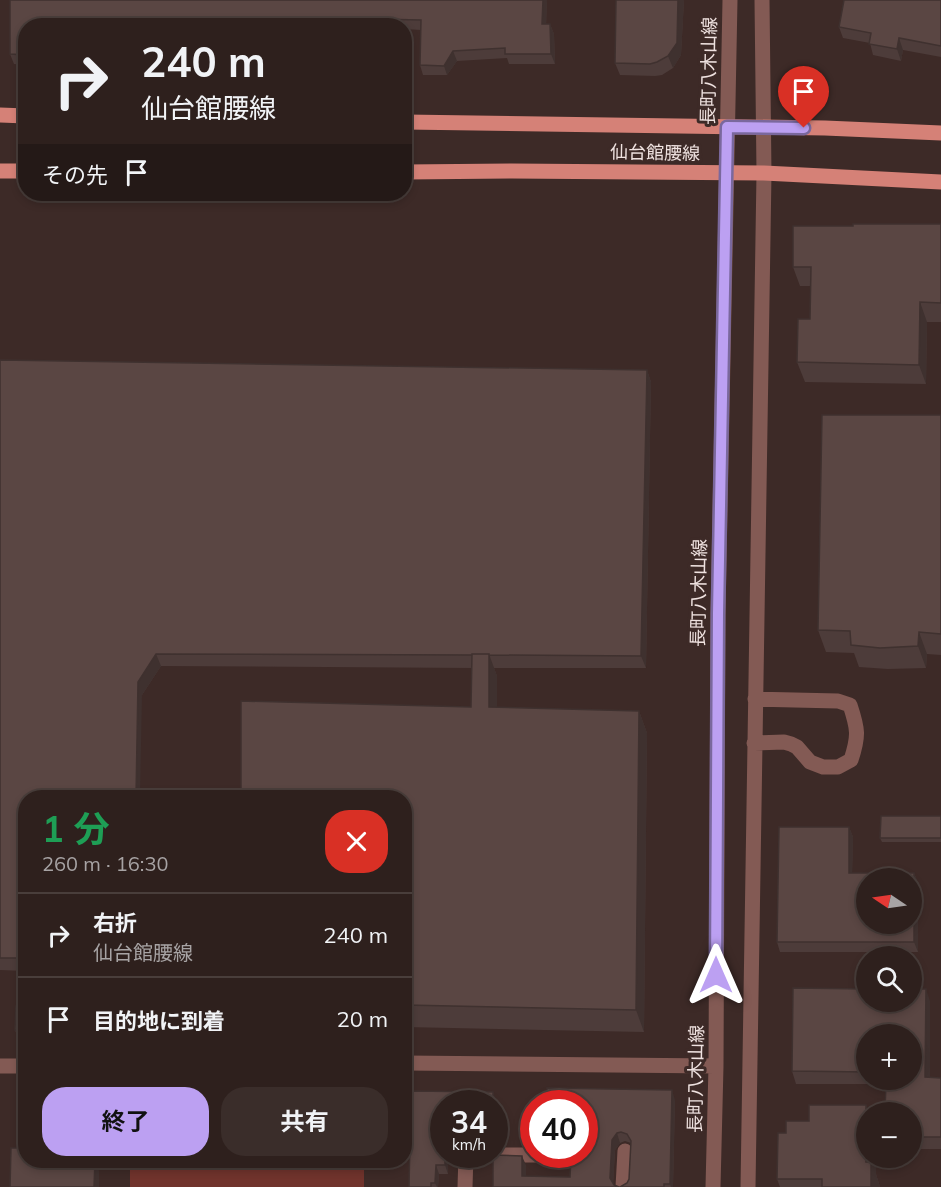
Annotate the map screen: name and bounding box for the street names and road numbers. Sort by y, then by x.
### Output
street label: 長町八木山線 [696,17,721,125]
street label: 仙台館腰線 [610,140,700,165]
street label: 長町八木山線 [686,539,711,647]
street label: 長町八木山線 [683,1025,708,1133]

